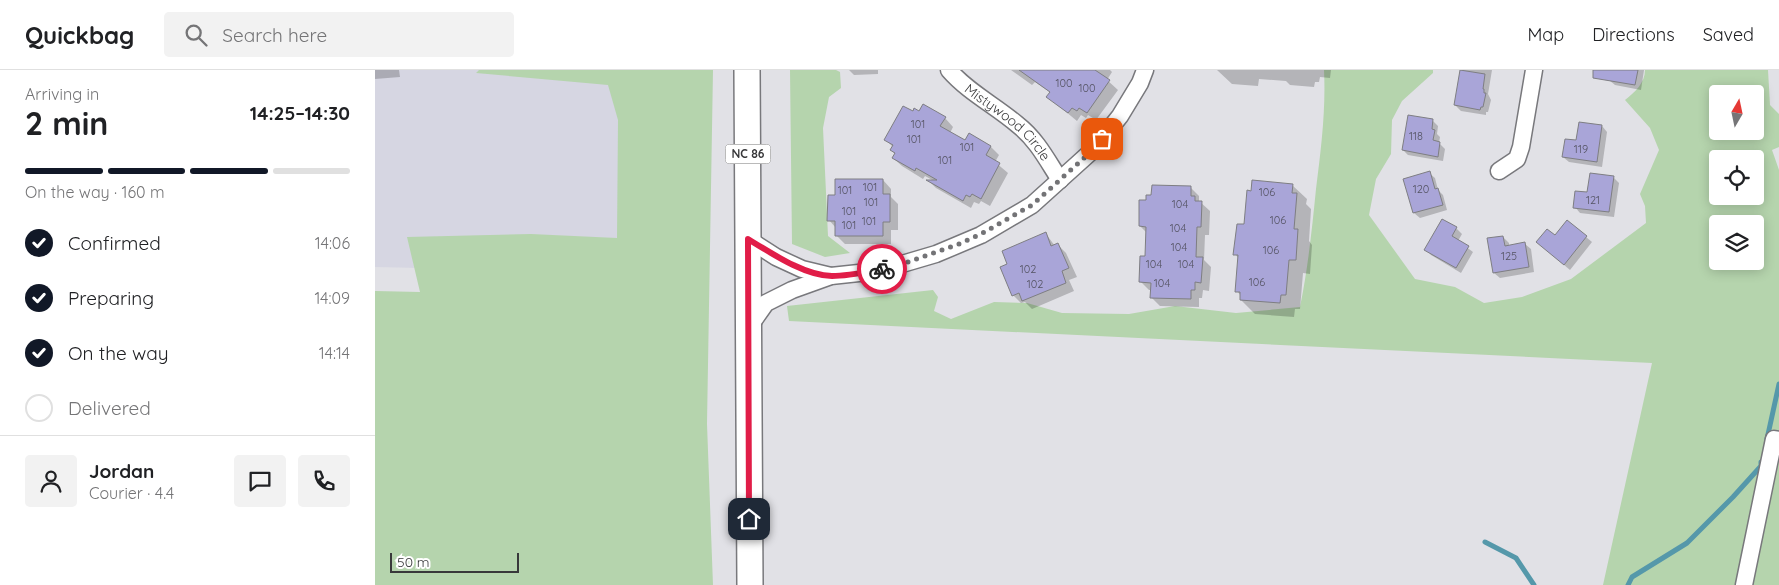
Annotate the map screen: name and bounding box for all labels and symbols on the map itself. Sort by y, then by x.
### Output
house number: 100 [1055,76,1073,90]
street label: Mistywood Circle [961,80,1055,164]
house number: 100 [1078,81,1096,95]
north arrow [1709,85,1764,140]
house number: 101 [911,117,925,131]
pin [1081,118,1123,160]
house number: 118 [1409,129,1423,143]
house number: 101 [907,132,921,146]
house number: 101 [960,140,974,154]
house number: 119 [1574,142,1588,156]
road number: NC 86 [725,144,771,164]
house number: 101 [938,153,952,167]
house number: 101 [863,180,877,194]
house number: 120 [1413,182,1429,196]
house number: 101 [838,183,852,197]
house number: 106 [1259,185,1275,199]
house number: 121 [1586,193,1600,207]
house number: 101 [864,195,878,209]
house number: 104 [1172,197,1188,211]
house number: 101 [842,204,856,218]
house number: 106 [1270,213,1286,227]
house number: 101 [862,214,876,228]
house number: 101 [842,218,856,232]
house number: 104 [1170,221,1186,235]
house number: 104 [1171,240,1187,254]
house number: 106 [1263,243,1279,257]
courier [857,244,907,294]
house number: 125 [1501,249,1517,263]
house number: 104 [1146,257,1162,271]
house number: 104 [1178,257,1194,271]
house number: 102 [1020,262,1036,276]
house number: 106 [1249,275,1265,289]
house number: 104 [1154,276,1170,290]
house number: 102 [1027,277,1043,291]
pin [728,498,770,540]
scale bar [390,550,519,573]

